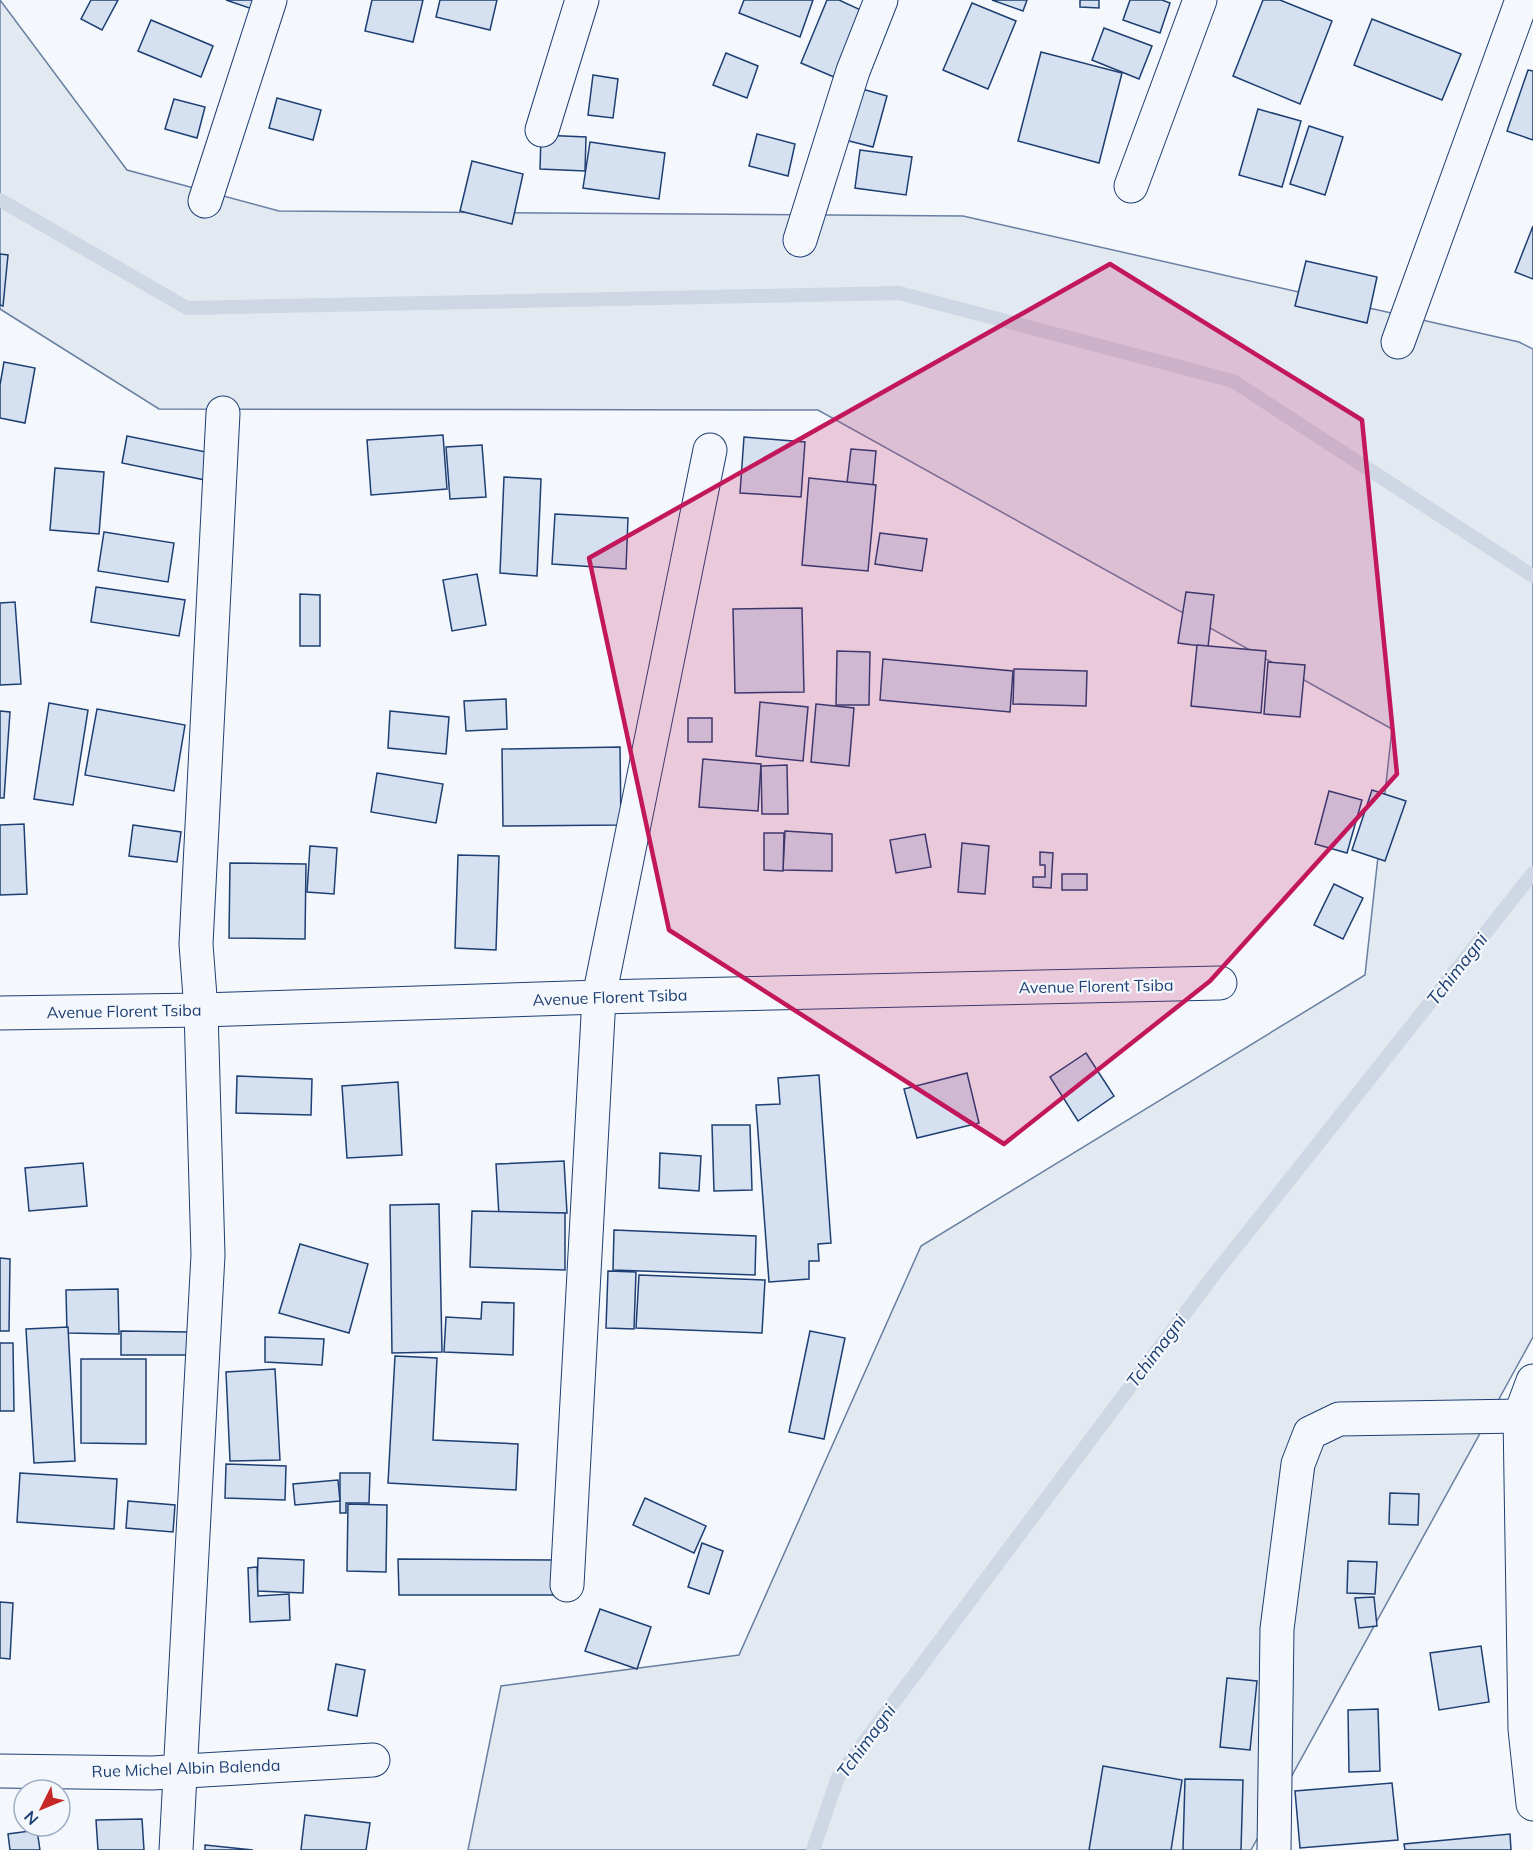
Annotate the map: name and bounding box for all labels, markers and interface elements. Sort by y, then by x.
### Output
water label: Tchimagni [1422,928,1493,1010]
street label: Avenue Florent Tsiba [1018,975,1174,997]
street label: Avenue Florent Tsiba [532,984,688,1010]
street label: Avenue Florent Tsiba [46,1000,202,1022]
water label: Tchimagni [1121,1309,1191,1392]
water label: Tchimagni [832,1699,901,1782]
street label: Rue Michel Albin Balenda [91,1755,281,1781]
north arrow [12,1778,72,1838]
text: N [20,1807,42,1829]

